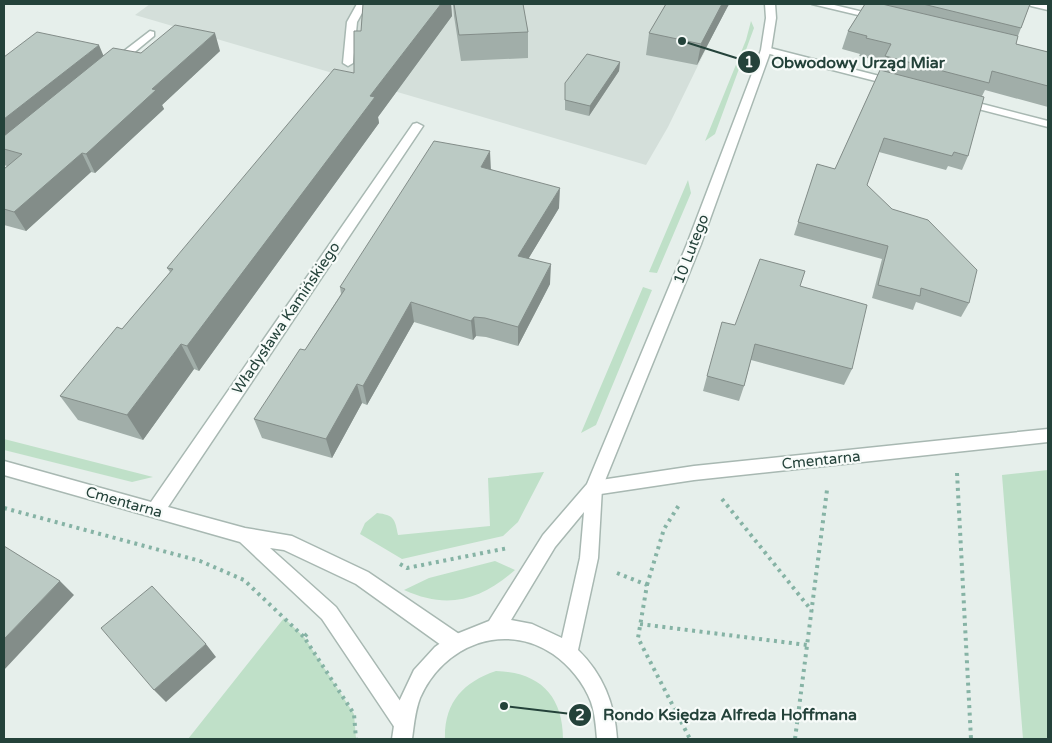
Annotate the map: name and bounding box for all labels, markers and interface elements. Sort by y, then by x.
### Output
callout: Obwodowy Urząd Miar [736,47,955,78]
text: 1 [744,53,754,71]
text: Obwodowy Urząd Miar [771,53,946,73]
street label: 10 Lutego [669,212,713,286]
street label: Władysława Kamińskiego [228,238,344,398]
street label: Cmentarna [781,447,861,473]
street label: Cmentarna [84,482,164,522]
callout: Rondo Księdza Alfreda Hoffmana [568,699,866,730]
text: Rondo Księdza Alfreda Hoffmana [603,705,857,725]
text: 2 [575,706,585,724]

